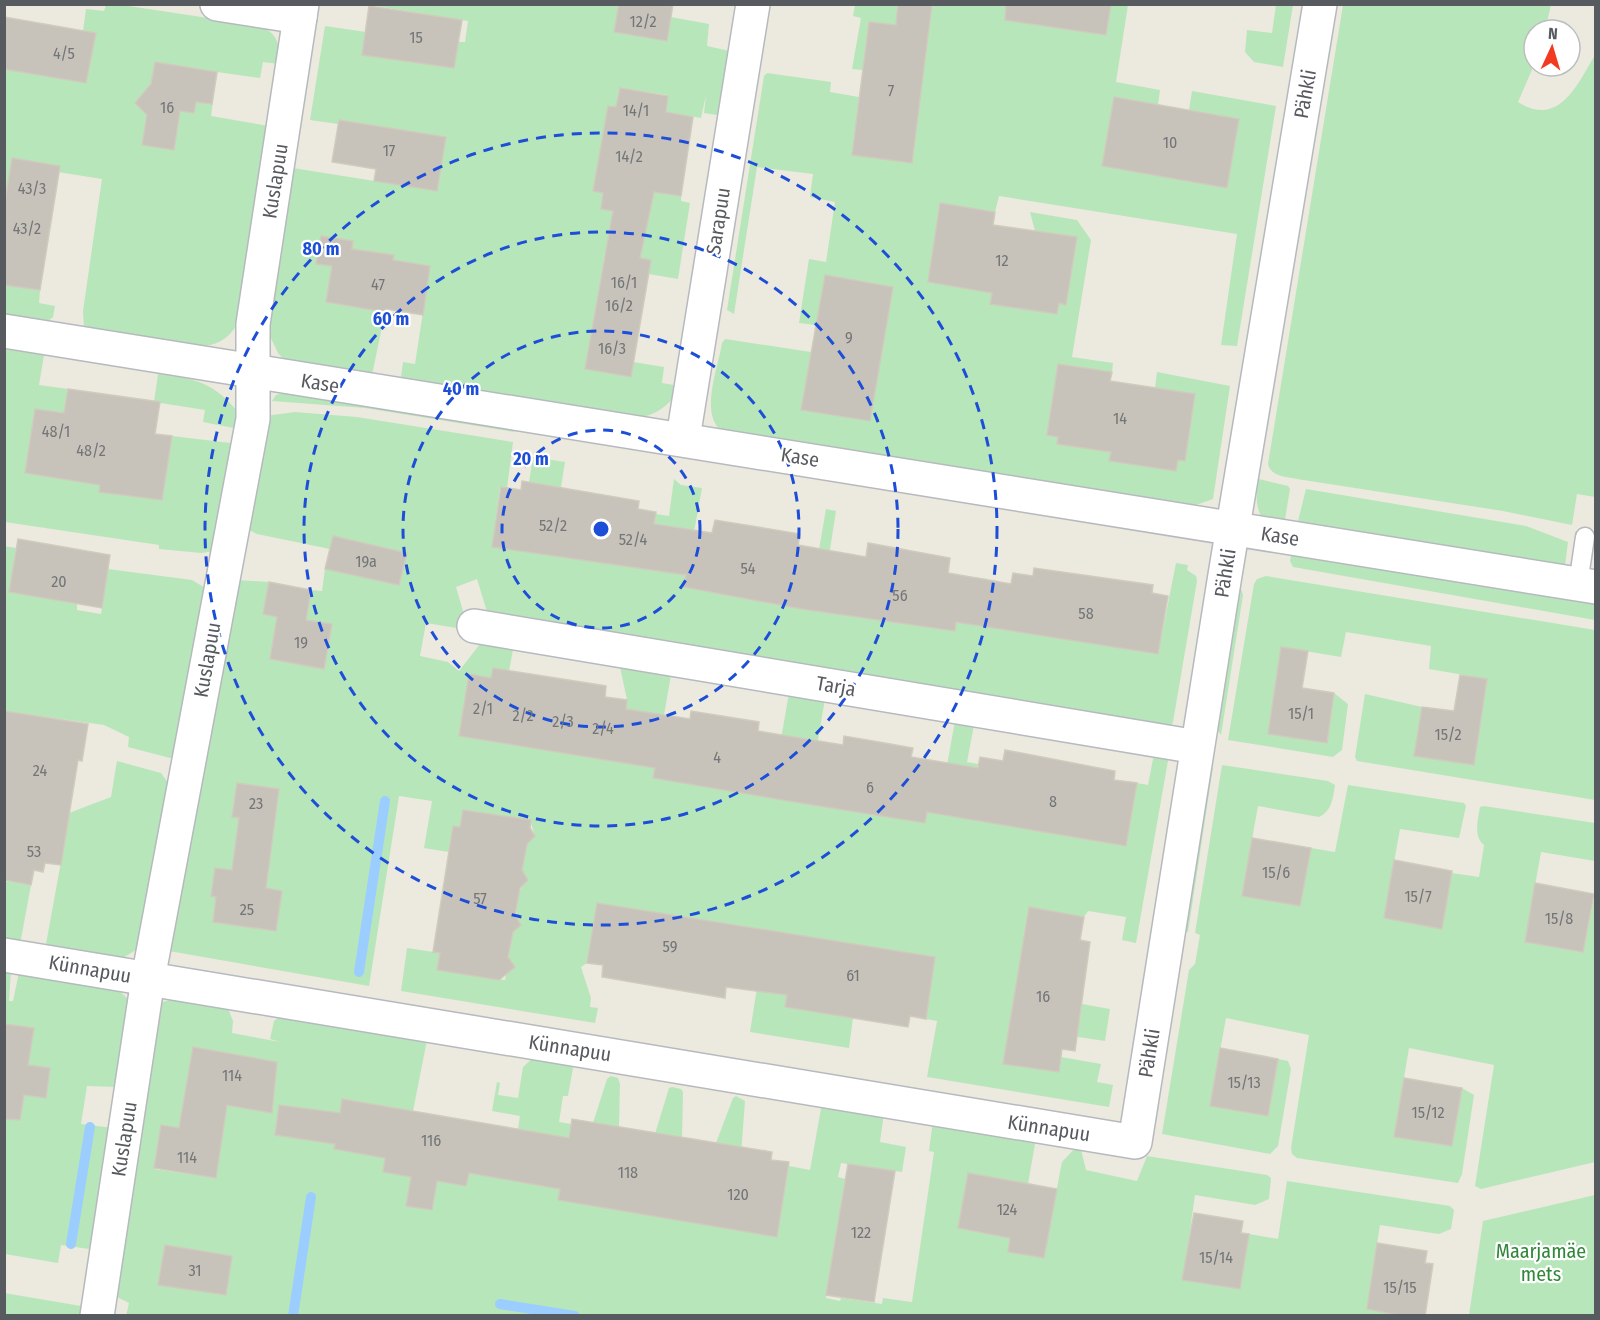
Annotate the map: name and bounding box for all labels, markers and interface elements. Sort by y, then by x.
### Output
house number: 12/2 [629,12,657,31]
north arrow [1522,18,1582,78]
text: N [1548,24,1558,43]
house number: 15 [409,28,423,47]
house number: 4/5 [53,44,75,63]
street label: Pähkli [1289,68,1321,120]
house number: 7 [888,81,895,100]
house number: 16 [160,98,174,117]
house number: 14/1 [623,101,649,120]
house number: 10 [1163,133,1177,152]
house number: 17 [383,141,396,160]
street label: Kuslapuu [257,142,293,220]
house number: 14/2 [615,147,643,166]
house number: 43/3 [18,179,46,198]
street label: Sarapuu [701,186,735,256]
house number: 43/2 [13,219,41,238]
text: 80 m [303,238,339,260]
house number: 12 [995,251,1009,270]
house number: 16/1 [611,273,637,292]
house number: 47 [371,275,385,294]
house number: 16/2 [605,296,633,315]
text: 60 m [373,308,409,330]
house number: 9 [845,328,853,347]
house number: 16/3 [598,339,626,358]
street label: Kase [299,368,341,398]
text: 40 m [443,378,479,400]
house number: 14 [1113,409,1127,428]
house number: 48/1 [42,422,70,441]
house number: 48/2 [76,441,106,460]
street label: Kase [779,442,821,472]
text: 20 m [512,448,549,470]
house number: 52/2 [539,516,567,535]
centre of rings [591,519,611,539]
street label: Kase [1259,521,1301,551]
house number: 52/4 [619,530,648,549]
street label: Pähkli [1209,547,1241,599]
house number: 19a [355,552,377,571]
house number: 54 [740,559,756,578]
house number: 20 [51,572,67,591]
house number: 56 [892,586,908,605]
house number: 58 [1078,604,1094,623]
street label: Kuslapuu [189,621,225,699]
house number: 19 [294,633,308,652]
street label: Tarja [814,671,858,701]
house number: 2/1 [473,699,493,718]
house number: 15/1 [1288,704,1314,723]
house number: 2/2 [513,706,533,725]
house number: 2/3 [552,712,574,731]
house number: 2/4 [592,719,614,738]
house number: 15/2 [1434,725,1462,744]
house number: 4 [713,748,721,767]
house number: 24 [33,761,47,780]
house number: 6 [866,778,874,797]
house number: 8 [1049,792,1057,811]
house number: 23 [249,794,263,813]
house number: 53 [27,842,41,861]
house number: 15/6 [1262,863,1290,882]
house number: 15/7 [1404,887,1432,906]
house number: 57 [473,889,487,908]
house number: 25 [240,900,254,919]
house number: 15/8 [1545,909,1573,928]
house number: 59 [663,937,678,956]
street label: Künnapuu [47,950,133,988]
house number: 61 [846,966,860,985]
house number: 16 [1036,987,1050,1006]
street label: Pähkli [1133,1027,1165,1079]
street label: Künnapuu [527,1030,613,1066]
house number: 114 [222,1066,242,1085]
house number: 15/13 [1227,1073,1261,1092]
street label: Kuslapuu [106,1100,142,1178]
house number: 15/12 [1411,1103,1445,1122]
street label: Künnapuu [1006,1110,1092,1146]
house number: 116 [421,1131,441,1150]
house number: 114 [177,1148,197,1167]
house number: 118 [618,1163,638,1182]
house number: 120 [727,1185,749,1204]
house number: 124 [997,1200,1018,1219]
house number: 122 [851,1223,871,1242]
park label: Maarjamäe mets [1496,1239,1586,1286]
house number: 15/14 [1199,1248,1233,1267]
house number: 31 [188,1261,202,1280]
house number: 15/15 [1383,1278,1417,1297]

